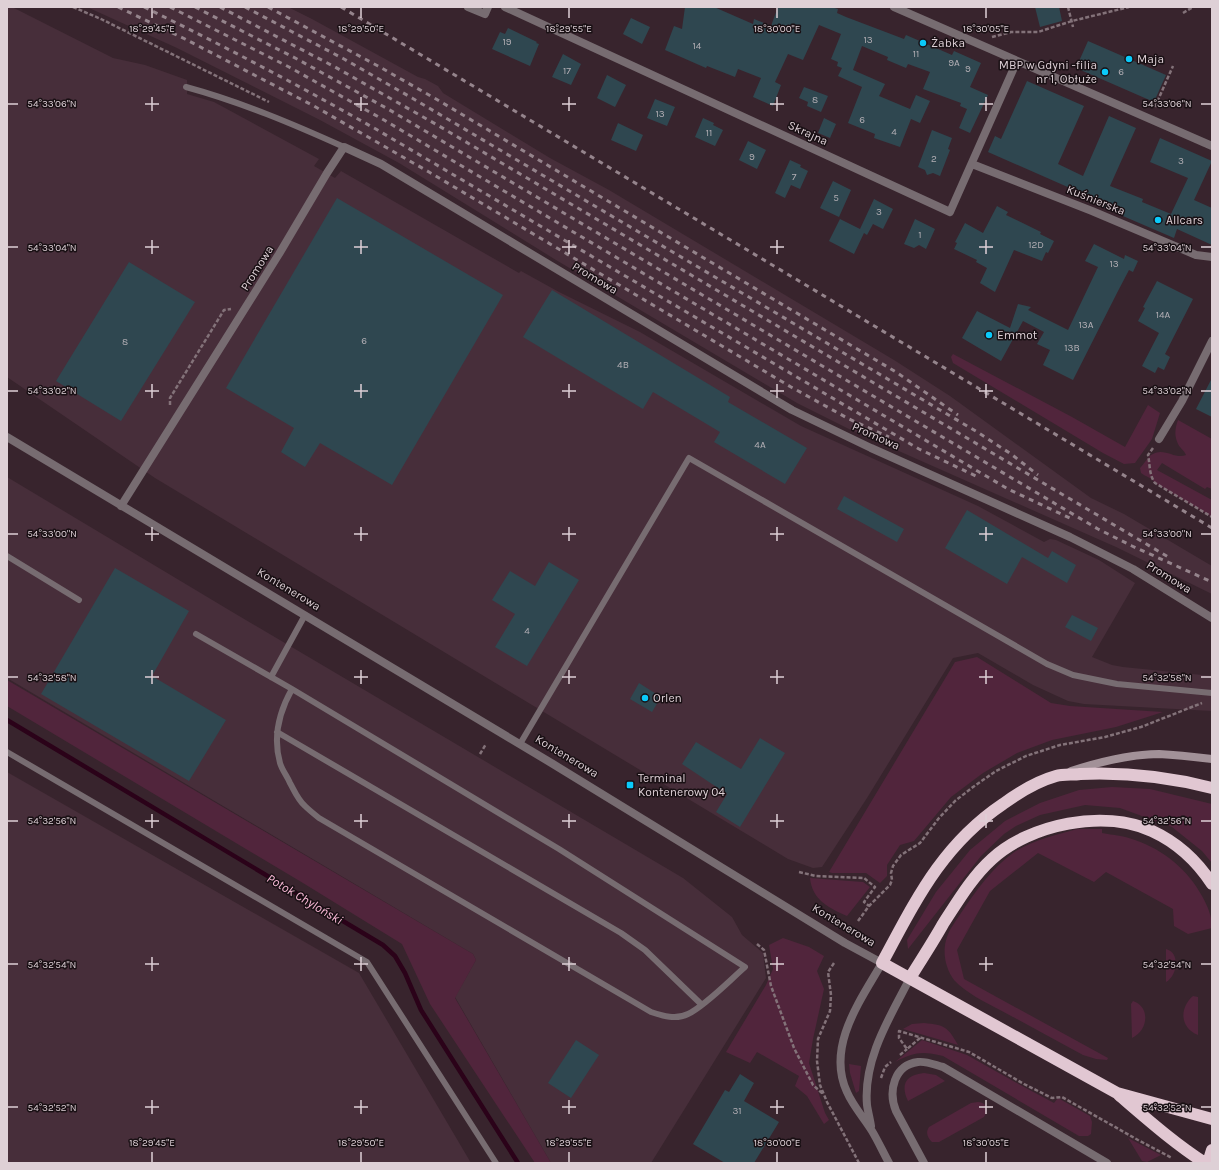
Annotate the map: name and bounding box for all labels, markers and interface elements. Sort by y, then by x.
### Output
text: 18°29'45"E [129,23,175,35]
text: 18°29'50"E [338,23,384,35]
text: 18°29'55"E [546,23,592,35]
text: 18°30'00"E [754,23,800,35]
text: 18°30'05"E [963,23,1009,35]
house number: 13 [863,34,873,46]
house number: 19 [502,36,512,48]
place label: Żabka [931,36,965,50]
marker: Żabka [918,38,928,48]
house number: 14 [693,40,702,52]
house number: 11 [913,48,919,60]
place label: Maja [1137,52,1164,66]
marker: Maja [1124,54,1134,64]
house number: 9A [948,57,960,69]
place label: MBP w Gdyni -filia nr 1, Obłuże [999,58,1097,86]
house number: 9 [965,63,971,75]
house number: 17 [563,65,571,77]
house number: 6 [1118,66,1124,78]
marker: MBP w Gdyni -filia nr 1, Obłuże [1100,67,1110,77]
house number: 8 [812,94,818,106]
text: 54°33'06"N [27,98,77,110]
text: 54°33'06"N [1142,98,1192,110]
house number: 13 [655,108,665,120]
house number: 6 [859,114,865,126]
street label: Skrajna [786,118,830,148]
house number: 4 [891,126,897,138]
house number: 11 [706,127,712,139]
house number: 9 [749,151,755,163]
house number: 2 [931,153,937,165]
house number: 3 [1178,155,1184,167]
house number: 7 [792,171,797,183]
street label: Kuśnierska [1065,182,1127,218]
house number: 5 [833,192,839,204]
house number: 3 [876,206,882,218]
place label: Allcars [1166,213,1203,227]
marker: Allcars [1153,215,1163,225]
house number: 1 [918,229,922,241]
house number: 12D [1028,239,1044,251]
text: 54°33'04"N [27,242,77,254]
text: 54°33'04"N [1142,242,1192,254]
street label: Promowa [238,243,276,293]
house number: 13 [1109,258,1119,270]
street label: Promowa [570,259,620,297]
house number: 14A [1156,309,1171,321]
house number: 13A [1079,319,1094,331]
place label: Emmot [997,328,1038,342]
marker: Emmot [984,330,994,340]
house number: 6 [361,335,367,347]
house number: 8 [122,336,128,348]
house number: 13B [1064,342,1080,354]
house number: 4B [617,359,629,371]
text: 54°33'02"N [27,385,77,397]
text: 54°33'02"N [1142,385,1192,397]
street label: Promowa [850,419,902,453]
house number: 4A [754,439,766,451]
text: 54°33'00"N [27,528,77,540]
text: 54°33'00"N [1142,528,1192,540]
street label: Promowa [1144,558,1194,596]
street label: Kontenerowa [255,565,323,613]
house number: 4 [524,625,530,637]
text: 54°32'58"N [27,672,77,684]
text: 54°32'58"N [1142,672,1192,684]
place label: Orlen [653,691,682,705]
marker: Orlen [640,693,650,703]
street label: Kontenerowa [533,732,601,780]
place label: Terminal Kontenerowy 04 [638,771,725,799]
marker: Terminal Kontenerowy 04 [625,780,635,790]
text: 54°32'56"N [28,815,76,827]
text: 54°32'56"N [1143,815,1191,827]
water label: Potok Chyloński [264,870,346,928]
street label: Kontenerowa [810,901,878,949]
text: 54°32'54"N [28,959,76,971]
text: 54°32'54"N [1143,959,1191,971]
text: 54°32'52"N [27,1102,77,1114]
text: 54°32'52"N [1142,1102,1192,1114]
house number: 31 [732,1105,742,1117]
text: 18°29'45"E [129,1137,175,1149]
text: 18°29'50"E [338,1137,384,1149]
text: 18°29'55"E [546,1137,592,1149]
text: 18°30'00"E [754,1137,800,1149]
text: 18°30'05"E [963,1137,1009,1149]

